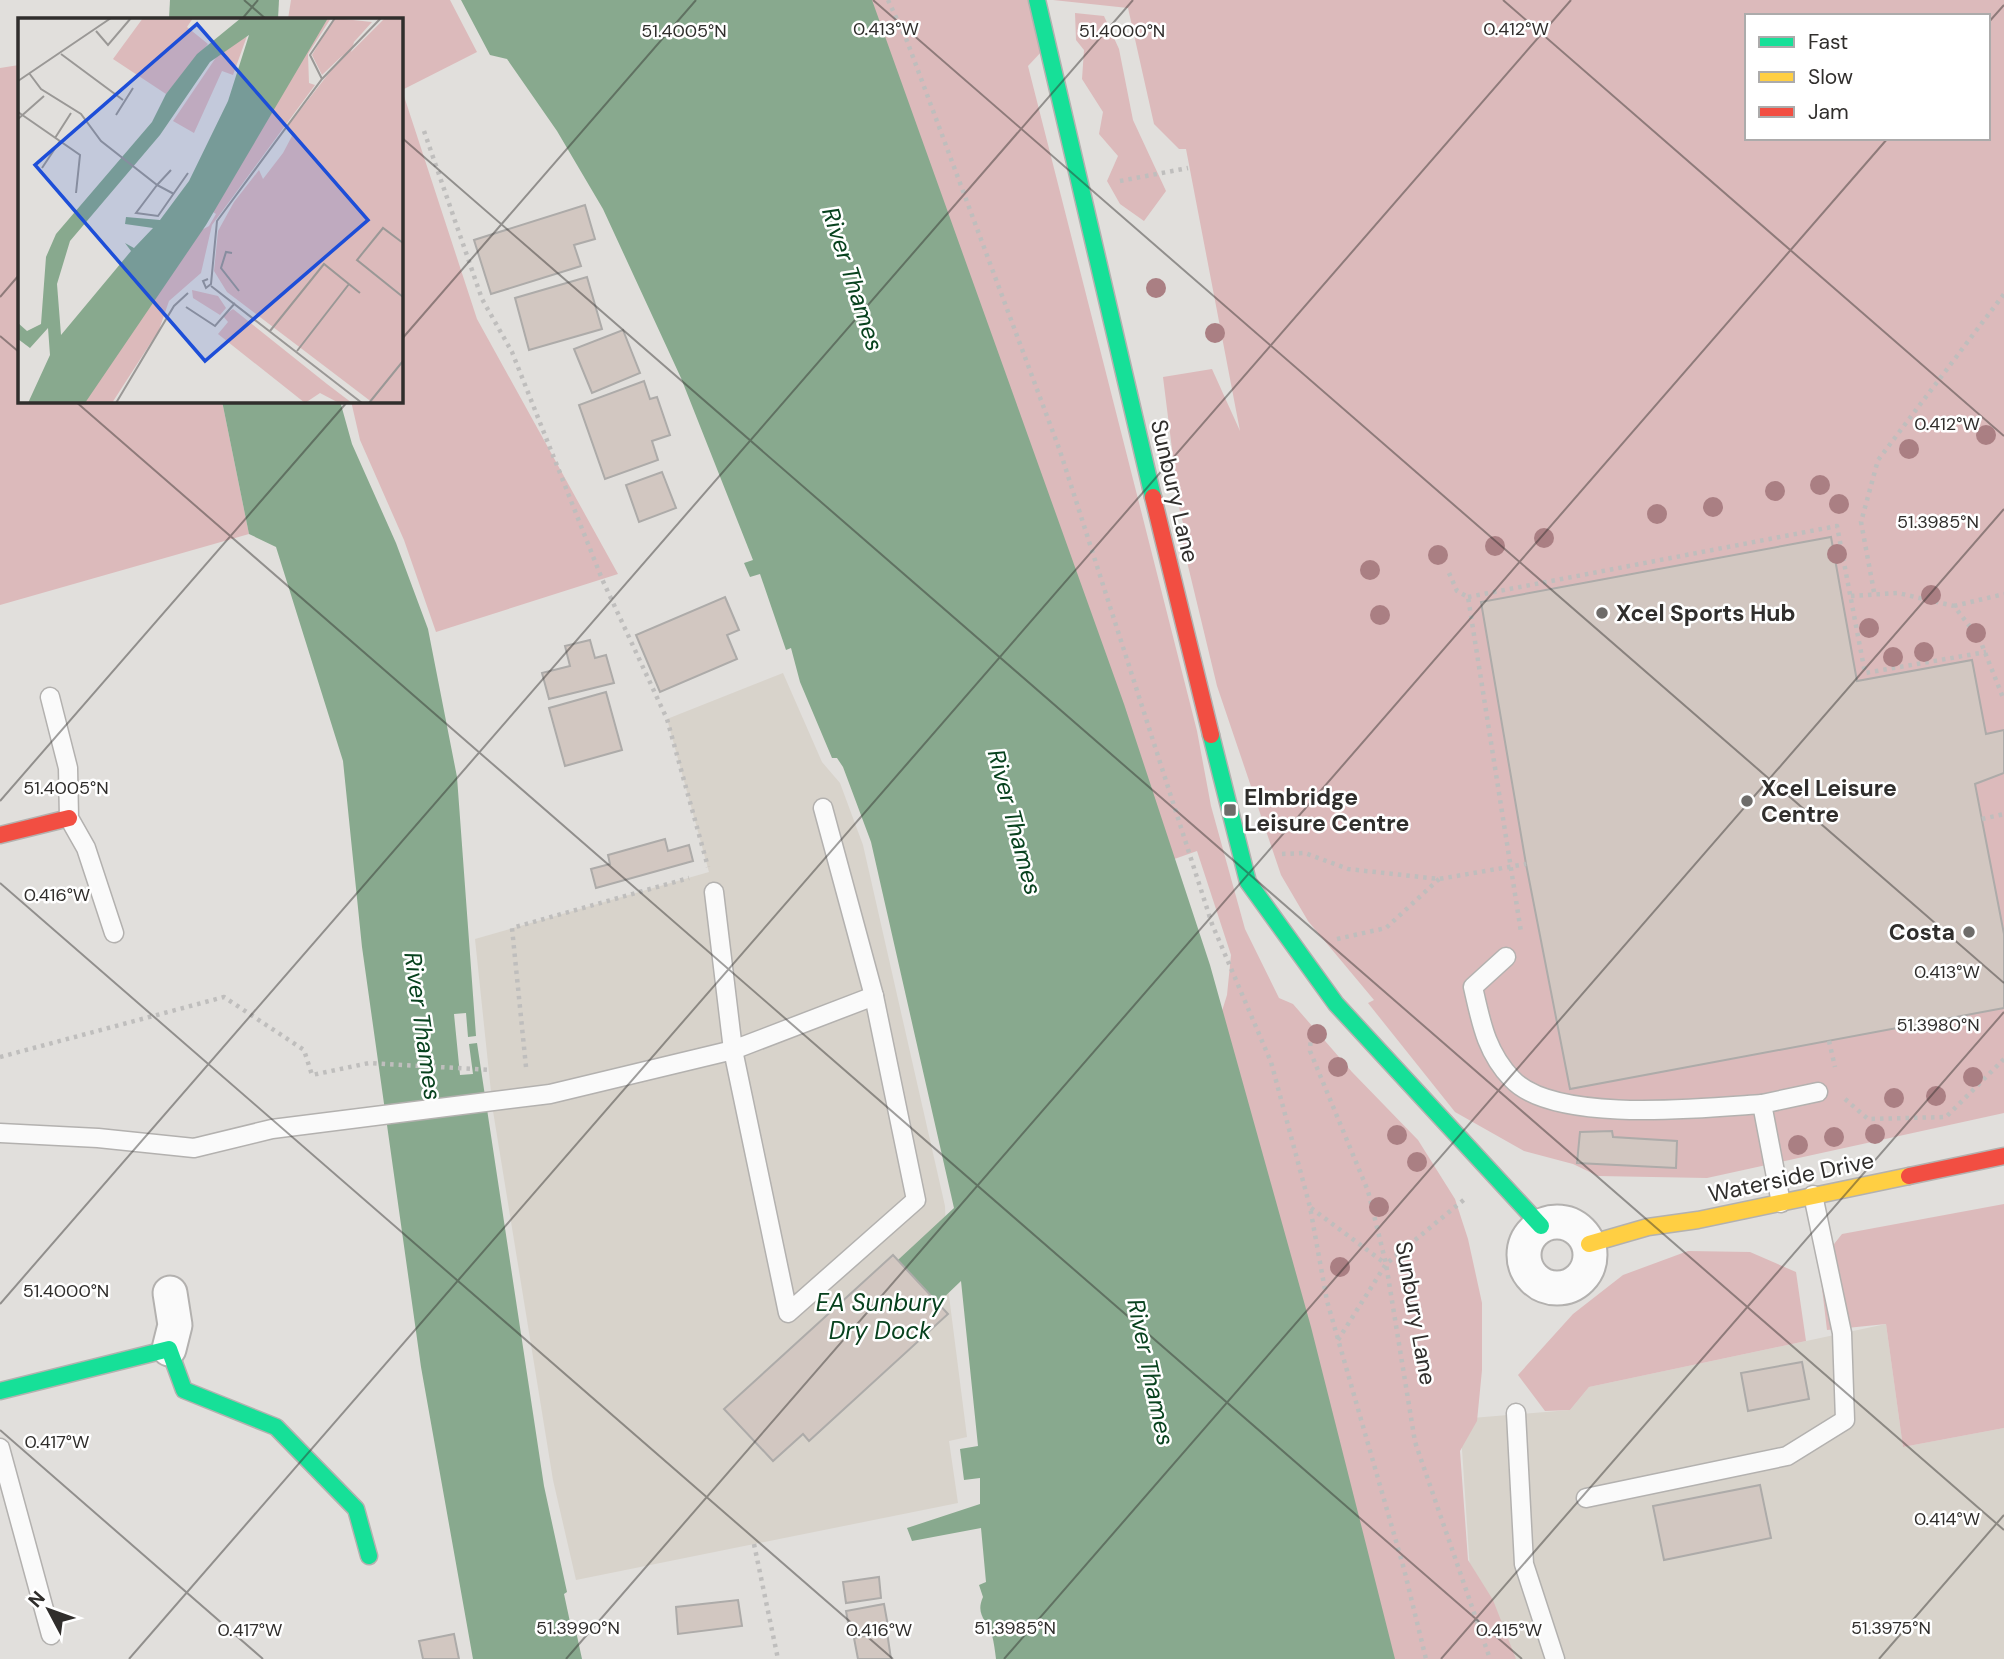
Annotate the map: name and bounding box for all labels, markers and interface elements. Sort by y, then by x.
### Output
legend [1745,14,1990,140]
text: 0.413°W [853,17,919,41]
text: 0.412°W [1483,17,1549,41]
inset map [18,18,402,402]
text: 51.4005°N [641,19,727,43]
text: 51.4000°N [1079,19,1165,43]
text: Fast [1808,28,1848,56]
text: Slow [1808,63,1853,91]
text: Jam [1808,98,1849,126]
water label: River Thames [815,203,891,355]
text: 0.412°W [1914,412,1980,436]
street label: Sunbury Lane [1144,417,1206,565]
text: 51.3985°N [1897,510,1979,534]
place label: Xcel Sports Hub [1616,598,1796,628]
marker: Xcel Sports Hub [1594,605,1610,621]
water label: River Thames [981,746,1049,898]
place label: Xcel Leisure Centre [1761,773,1897,829]
text: 51.4005°N [23,776,109,800]
place label: Elmbridge Leisure Centre [1244,782,1409,838]
marker: Xcel Leisure Centre [1739,793,1755,809]
marker: Elmbridge Leisure Centre [1222,802,1238,818]
text: 0.416°W [24,883,90,907]
place label: Costa [1889,917,1955,947]
marker: Costa [1961,924,1977,940]
water label: River Thames [397,950,449,1102]
text: 0.413°W [1914,960,1980,984]
text: 51.3980°N [1896,1013,1980,1037]
street label: Waterside Drive [1705,1145,1877,1209]
street label: Sunbury Lane [1389,1239,1443,1387]
text: 51.4000°N [23,1279,109,1303]
water label: EA Sunbury Dry Dock [816,1287,945,1346]
water label: River Thames [1120,1296,1182,1448]
text: 0.417°W [25,1430,89,1454]
text: 0.414°W [1914,1507,1980,1531]
north arrow [14,1575,84,1645]
text: N [23,1586,51,1613]
text: 51.3990°N [536,1616,620,1640]
text: 51.3985°N [974,1616,1056,1640]
text: 51.3975°N [1851,1616,1931,1640]
text: 0.417°W [218,1618,282,1642]
text: 0.416°W [846,1618,912,1642]
text: 0.415°W [1476,1618,1542,1642]

